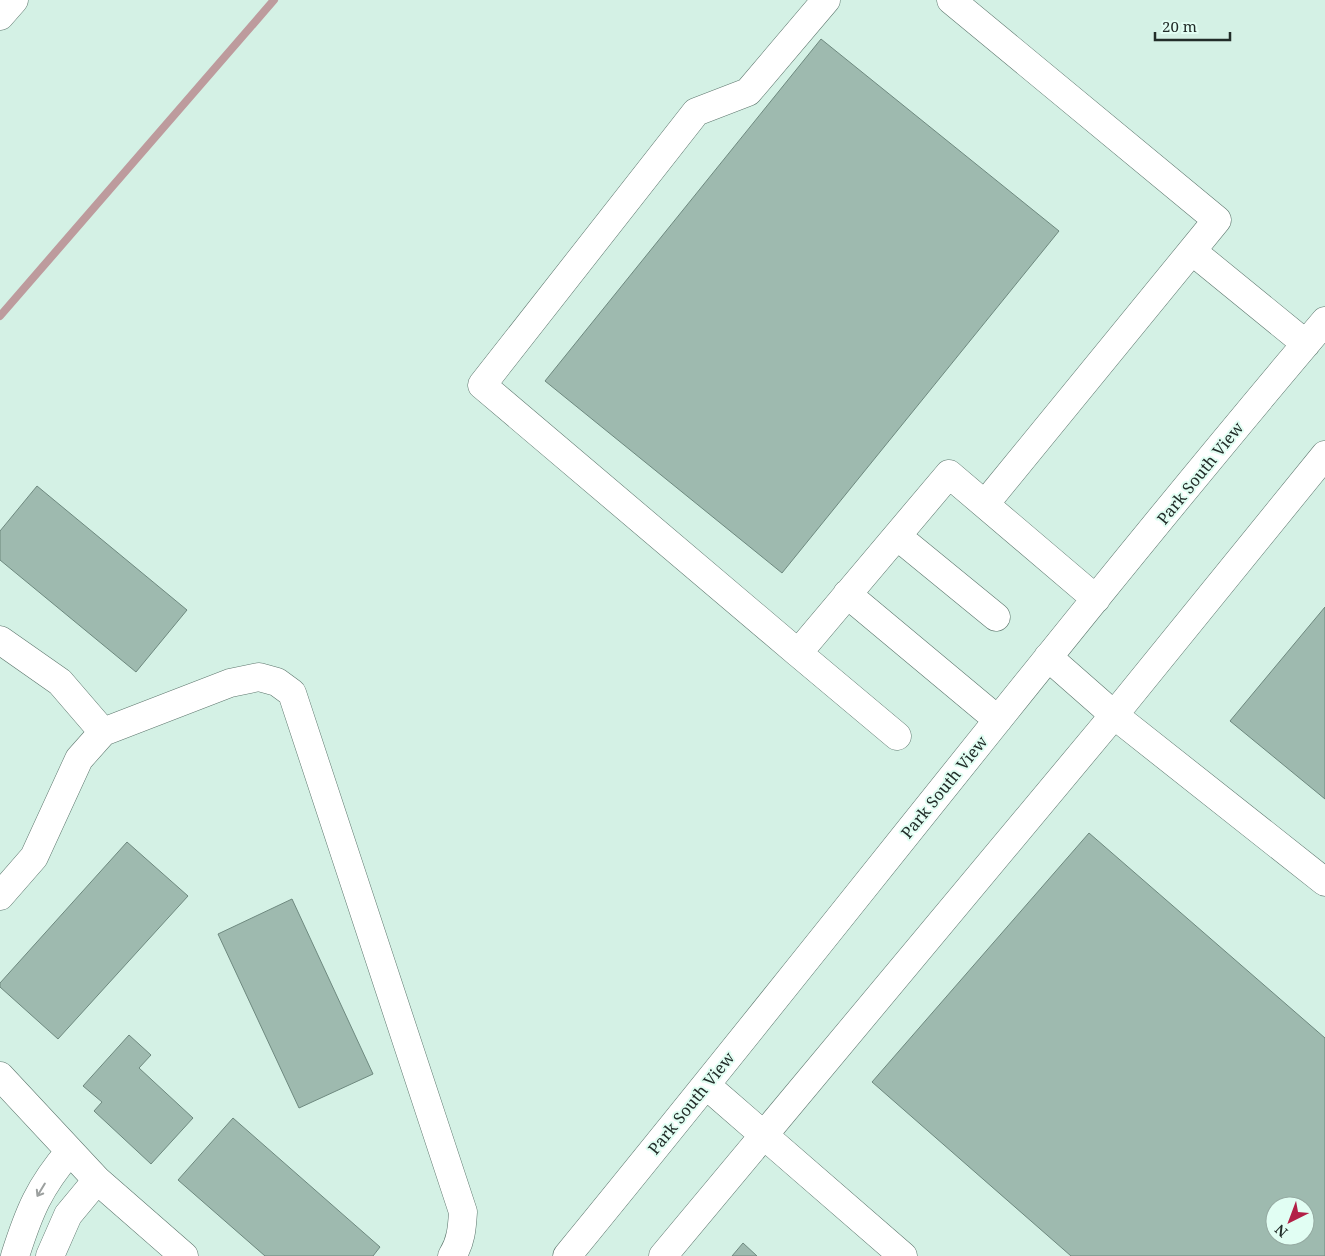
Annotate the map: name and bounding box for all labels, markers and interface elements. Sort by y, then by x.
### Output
scale bar [1155,10,1230,42]
text: 20 m [1162,16,1197,36]
street label: Park South View [1152,417,1248,529]
street label: Park South View [896,731,992,843]
street label: Park South View [643,1047,739,1159]
one-way arrow [35,1183,45,1197]
north arrow [1265,1196,1315,1246]
text: N [1271,1220,1291,1242]

